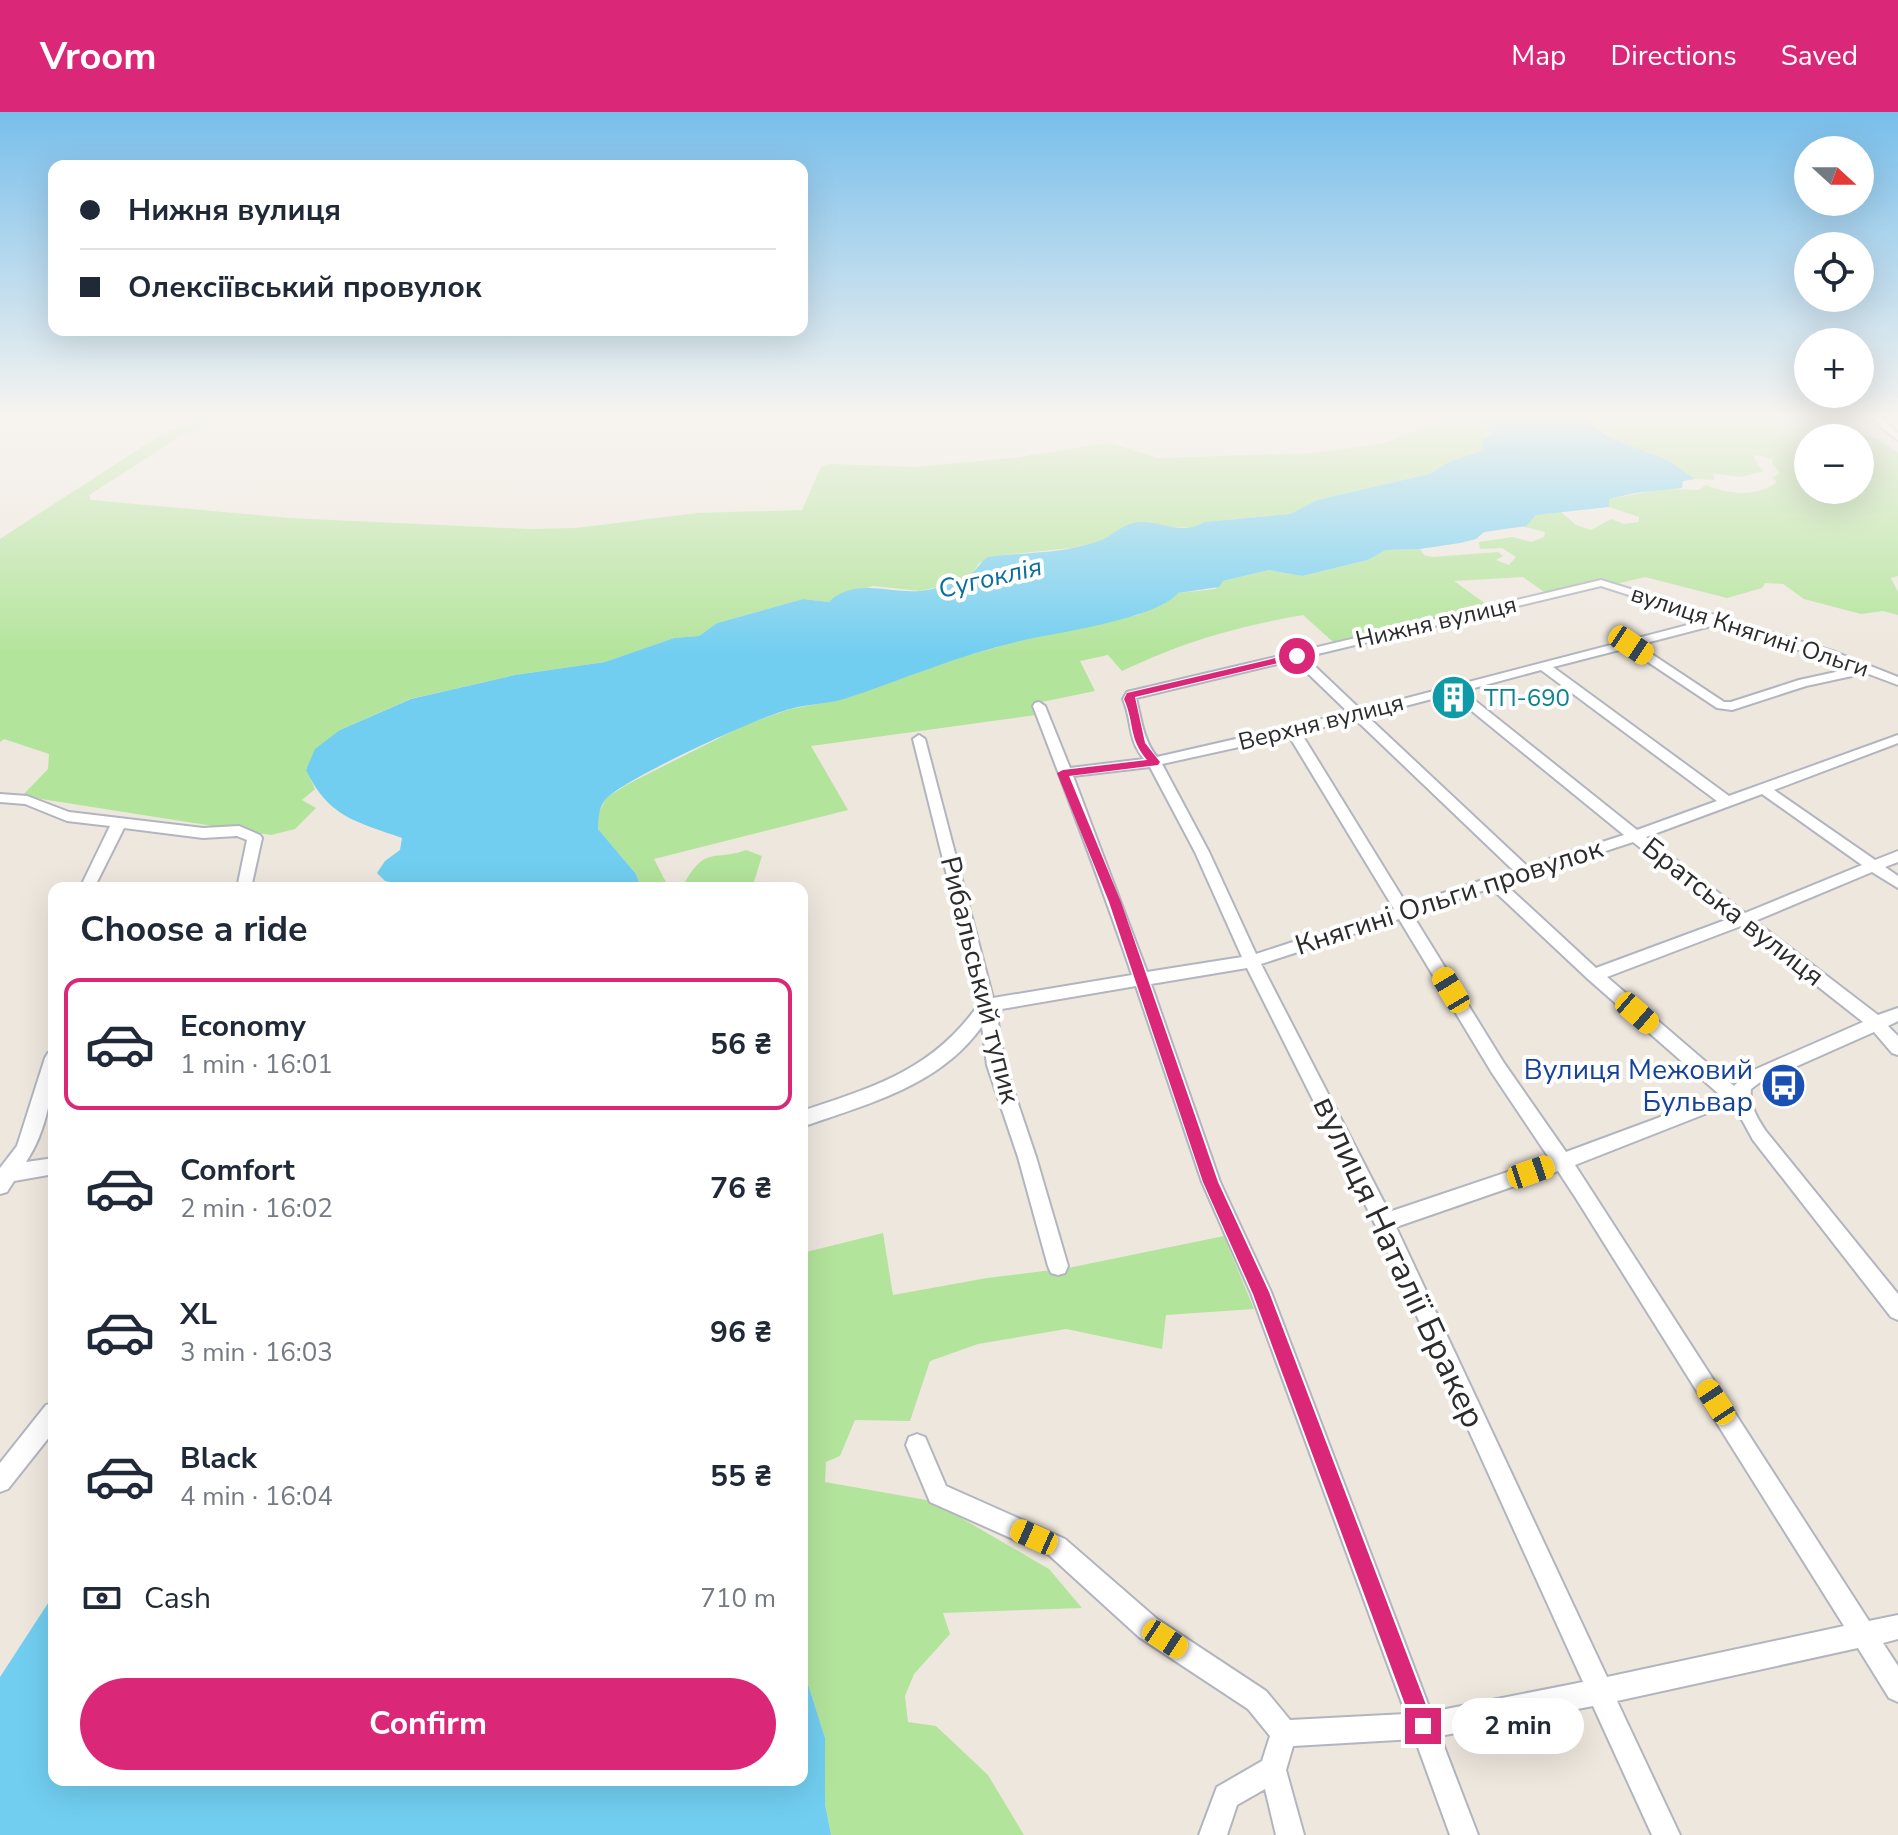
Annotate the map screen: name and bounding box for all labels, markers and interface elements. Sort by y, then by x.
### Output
text: Vroom [40,31,157,82]
text: Map [1511,37,1566,75]
text: Directions [1610,37,1737,75]
text: Saved [1781,37,1858,75]
north arrow [1794,136,1874,216]
map controls [1794,136,1874,504]
text: Нижня вулиця [128,190,341,231]
button: locate [1794,232,1874,312]
text: Олексіївський провулок [128,267,482,308]
button: + [1794,328,1874,408]
button: − [1794,424,1874,504]
water label: Сугоклія [935,549,1045,607]
street label: вулиця Княгині Ольги [1627,577,1873,685]
street label: Нижня вулиця [1352,588,1520,656]
car [1604,622,1658,668]
route start [1279,638,1315,674]
building icon: ТП-690 [1429,674,1477,722]
place label: ТП-690 [1484,682,1570,714]
street label: Верхня вулиця [1235,686,1407,758]
street label: Княгині Ольги провулок [1290,829,1608,965]
street label: Братська вулиця [1634,829,1832,995]
street label: Рибальський тупик [931,852,1029,1108]
text: Choose a ride [80,905,308,954]
car [1428,963,1474,1017]
car [1611,988,1663,1038]
text: Economy [180,1006,306,1047]
icon: car [84,1008,156,1080]
text: 56 ₴ [710,1024,772,1065]
text: 1 min · 16:01 [180,1047,333,1082]
place label: Вулиця Межовий Бульвар [1524,1051,1753,1121]
bus stop icon: Вулиця Межовий Бульвар [1760,1062,1808,1110]
street label: вулиця Наталії Бракер [1302,1088,1496,1436]
text: Comfort [180,1150,295,1191]
icon: car [84,1152,156,1224]
car [1504,1153,1558,1191]
text: 76 ₴ [710,1168,772,1209]
text: 2 min · 16:02 [180,1191,333,1226]
text: XL [180,1294,217,1335]
icon: car [84,1296,156,1368]
text: 96 ₴ [710,1312,772,1353]
text: 3 min · 16:03 [180,1335,333,1370]
car [1693,1375,1739,1429]
text: Black [180,1438,257,1479]
icon: car [84,1440,156,1512]
text: 55 ₴ [710,1456,772,1497]
text: 4 min · 16:04 [180,1479,333,1514]
car [1007,1516,1061,1558]
icon: cash [80,1576,124,1620]
text: Cash [144,1578,211,1619]
text: 710 m [700,1581,776,1616]
car [1138,1616,1192,1662]
button: Confirm [80,1678,776,1770]
callout: 2 min [1451,1698,1583,1754]
route end [1405,1708,1441,1744]
text: 2 min [1484,1708,1552,1743]

